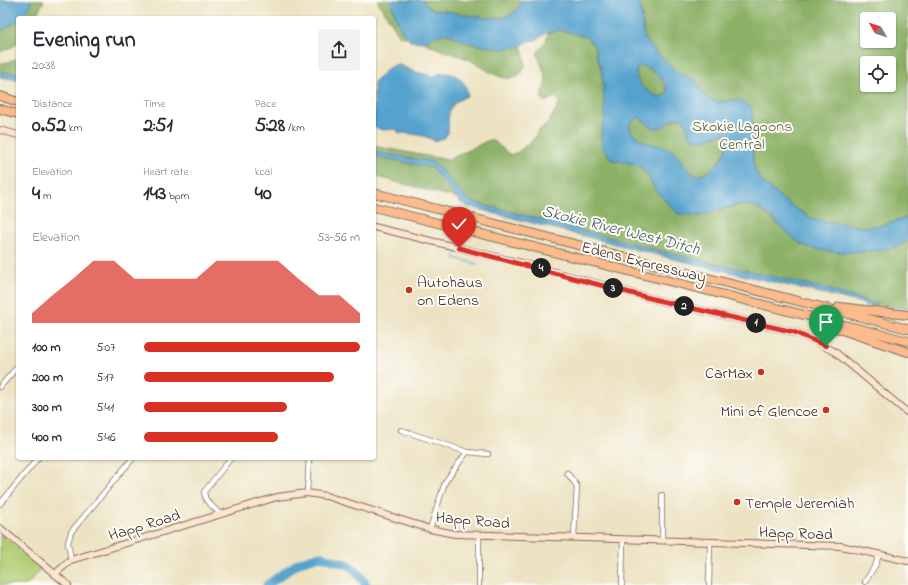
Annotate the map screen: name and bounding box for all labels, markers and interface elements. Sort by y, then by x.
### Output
north arrow [860,12,896,48]
map controls [860,12,896,92]
text: Evening run [32,25,136,57]
button: share [318,29,360,71]
text: 20:38 [32,56,55,75]
button: locate [860,56,896,92]
text: Distance [32,96,73,112]
text: Time [143,96,165,112]
text: Pace [255,96,276,112]
text: 0.52 [32,112,66,141]
text: 2:51 [143,112,173,141]
text: 5:28 [255,112,285,141]
park label: Skokie Lagoons Central [692,115,792,157]
text: km [66,120,82,136]
text: /km [285,120,305,136]
text: Elevation [32,164,72,180]
text: Heart rate [143,164,188,180]
text: kcal [255,164,272,180]
text: 4 [32,180,40,209]
text: 143 [143,180,166,209]
text: 40 [255,180,272,209]
text: m [40,188,52,204]
text: bpm [166,188,189,204]
water label: Skokie River West Ditch [539,199,703,262]
pin [442,207,476,248]
icon: check [448,213,470,235]
text: Elevation [32,228,80,247]
text: 53–56 m [317,228,360,247]
street label: Edens Expressway [579,236,709,290]
pin: 4 [531,258,551,278]
text: 4 [539,260,543,276]
place label: Autohaus on Edens [417,271,483,313]
pin: 3 [603,278,623,298]
text: 3 [611,280,615,296]
marker: Autohaus on Edens [404,285,414,295]
pin: 2 [674,296,694,316]
text: 2 [681,298,687,314]
pin [809,305,843,346]
icon: arrive [815,311,837,333]
pin: 1 [746,313,766,333]
text: 1 [754,315,758,331]
text: 100 m [32,338,61,357]
text: 5:07 [96,338,116,357]
place label: CarMax [705,362,753,386]
marker: CarMax [756,367,766,377]
text: 200 m [32,368,63,387]
text: 5:17 [96,368,114,387]
text: 300 m [32,398,62,417]
text: 5:41 [96,398,114,417]
place label: Mini of Glencoe [721,400,819,424]
marker: Mini of Glencoe [821,405,831,415]
text: 400 m [32,428,62,447]
text: 5:46 [96,428,116,447]
place label: Temple Jeremiah [745,492,854,516]
marker: Temple Jeremiah [732,497,742,507]
street label: Happ Road [106,504,184,548]
street label: Happ Road [435,506,511,536]
street label: Happ Road [758,521,833,547]

